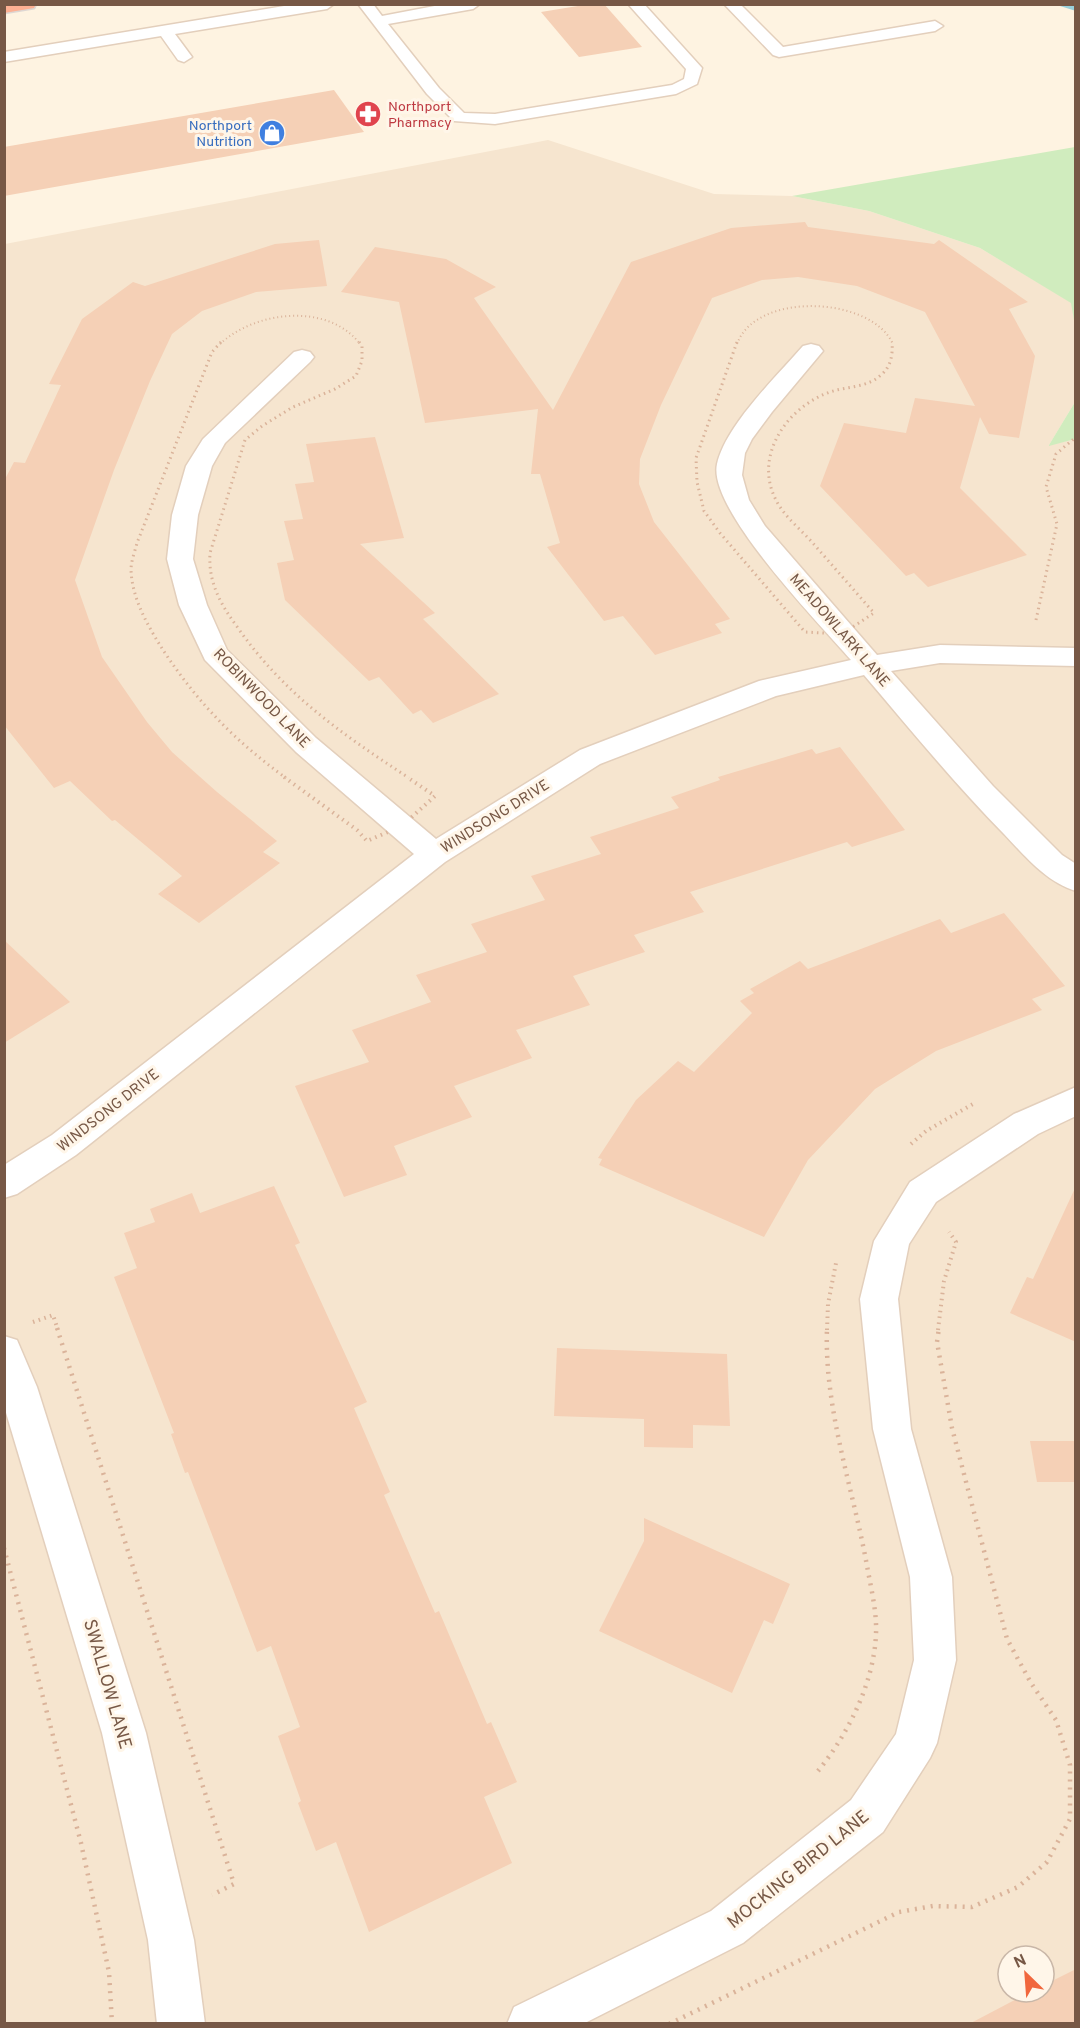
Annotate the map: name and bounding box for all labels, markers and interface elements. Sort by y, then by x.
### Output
pharmacy icon: Northport Pharmacy [353,99,383,129]
place label: Northport Pharmacy [388,99,452,132]
place label: Northport Nutrition [189,118,252,151]
shop icon: Northport Nutrition [257,118,287,148]
street label: MEADOWLARK LANE [784,570,893,692]
street label: ROBINWOOD LANE [208,645,313,753]
street label: WINDSONG DRIVE [438,776,554,858]
street label: WINDSONG DRIVE [54,1065,164,1157]
street label: SWALLOW LANE [77,1617,136,1752]
street label: MOCKING BIRD LANE [723,1806,875,1935]
north arrow [996,1944,1056,2004]
text: N [1011,1951,1030,1974]

